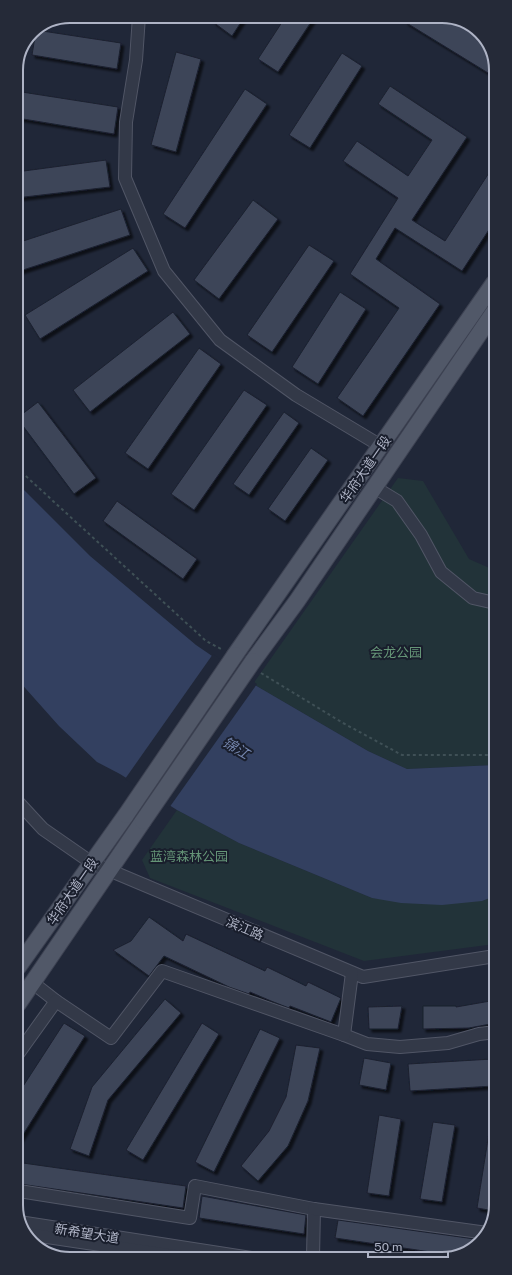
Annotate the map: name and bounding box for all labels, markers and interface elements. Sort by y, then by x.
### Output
street label: 华府大道一段 [337,433,394,506]
park label: 会龙公园 [370,645,422,660]
water label: 锦江 [220,734,254,763]
park label: 蓝湾森林公园 [150,849,228,864]
street label: 华府大道一段 [44,855,101,928]
street label: 滨江路 [224,914,266,943]
street label: 新希望大道 [54,1221,120,1246]
scale bar [368,1233,448,1259]
text: 50 m [374,1240,402,1254]

